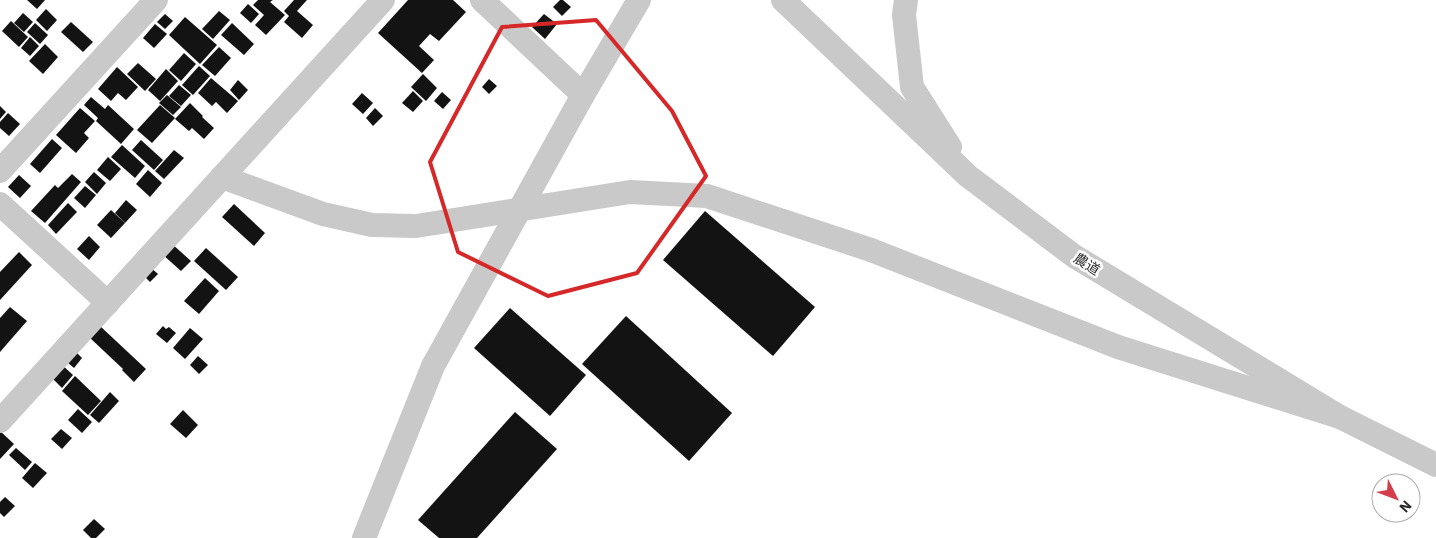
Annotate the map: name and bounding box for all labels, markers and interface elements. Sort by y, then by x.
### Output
street label: 農道 [1070,249,1104,279]
north arrow [1371,473,1421,523]
text: N [1396,497,1416,516]

